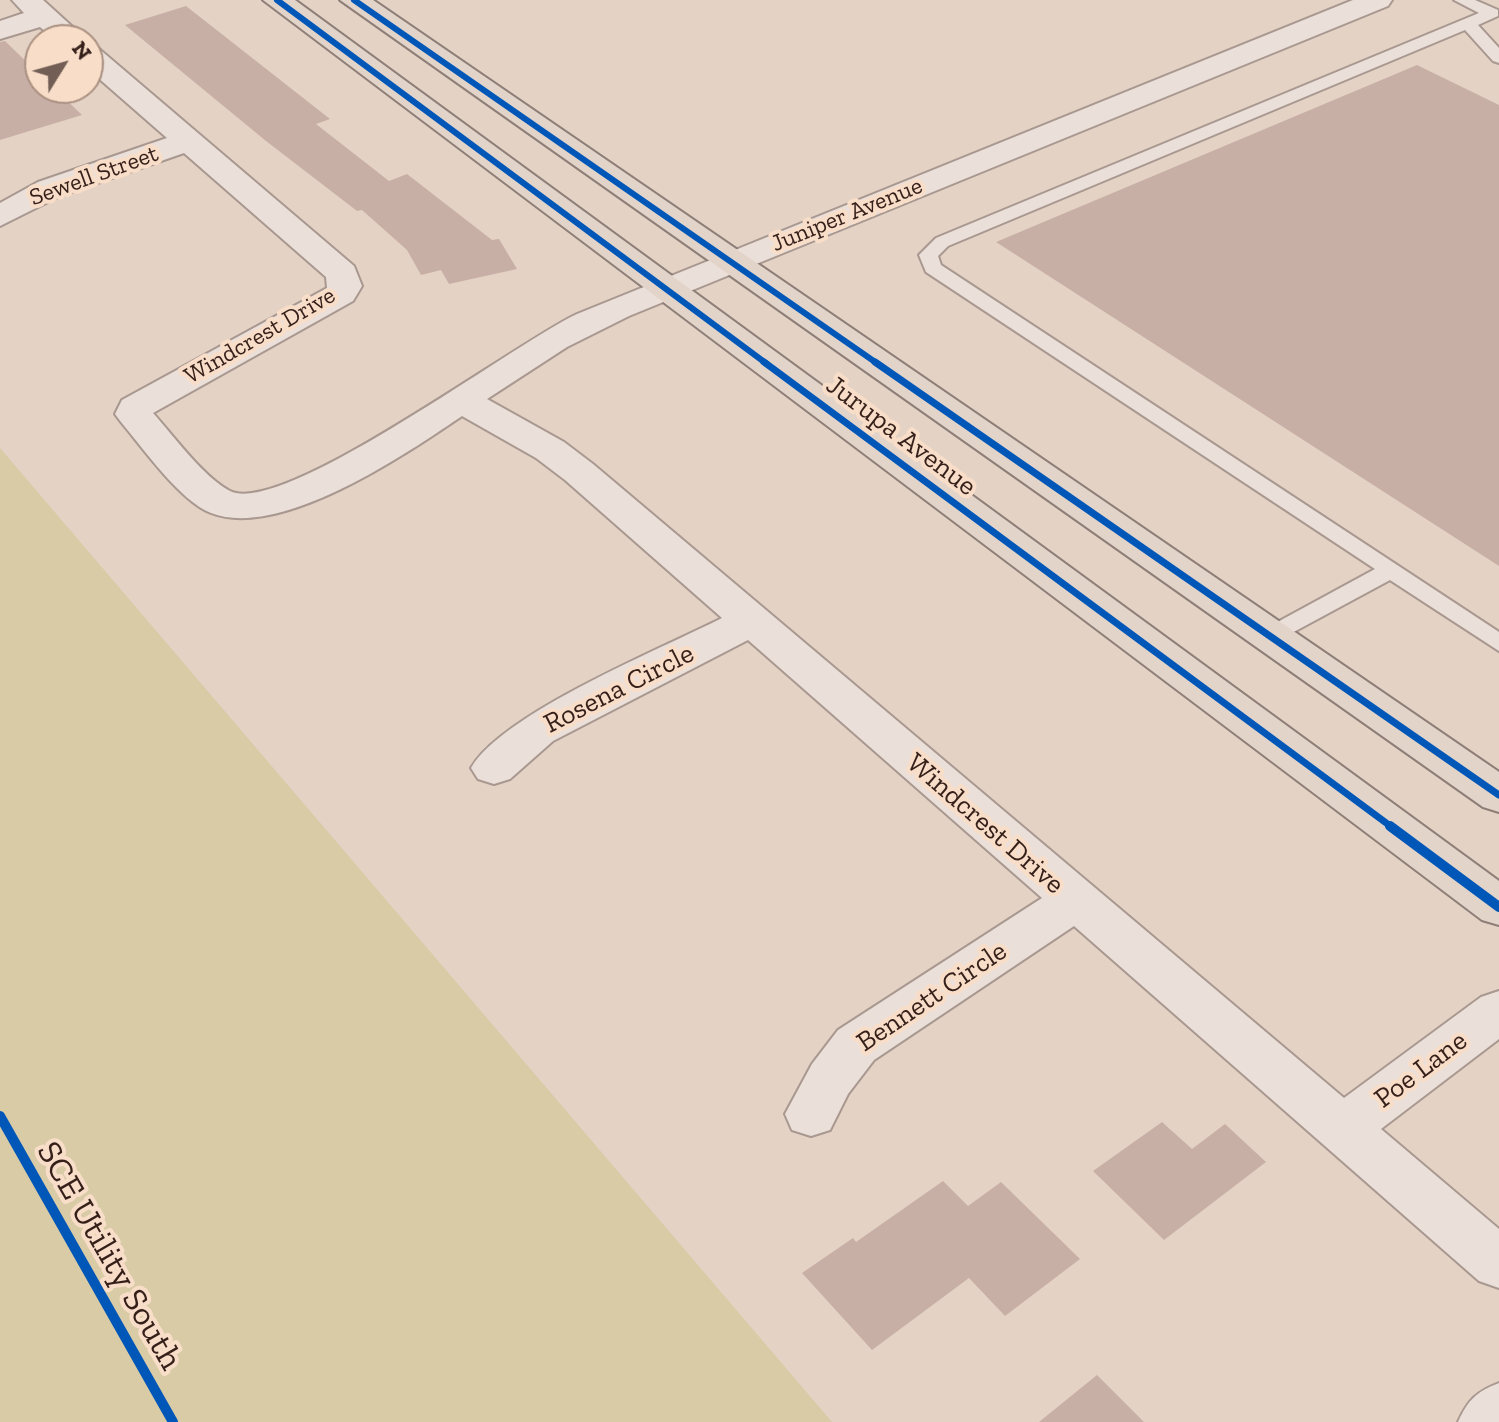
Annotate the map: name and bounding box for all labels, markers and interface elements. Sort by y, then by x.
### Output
north arrow [24,24,104,104]
text: N [66,36,98,65]
street label: Sewell Street [26,139,162,213]
street label: Juniper Avenue [767,172,927,258]
street label: Windcrest Drive [179,281,341,391]
street label: Jurupa Avenue [819,369,983,503]
street label: Rosena Circle [538,637,700,741]
street label: Windcrest Drive [899,746,1071,902]
street label: Bennett Circle [851,935,1013,1059]
street label: Poe Lane [1368,1024,1474,1116]
street label: SCE Utility South [27,1135,191,1377]

